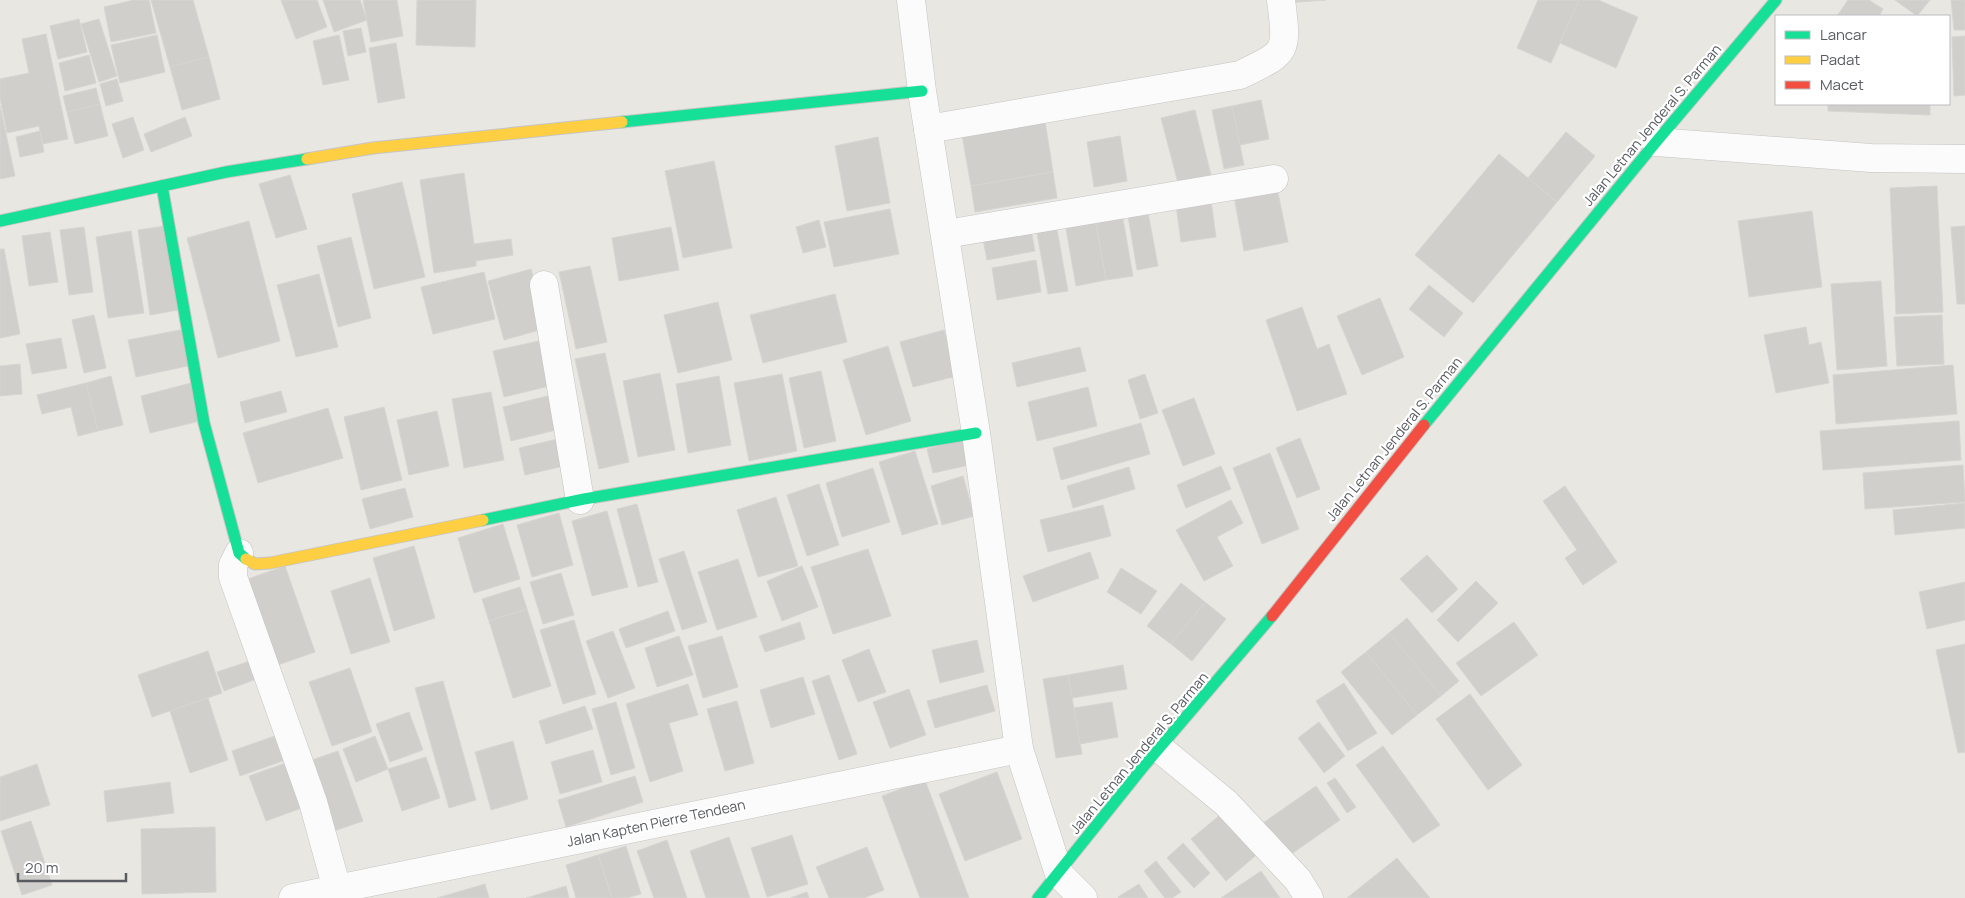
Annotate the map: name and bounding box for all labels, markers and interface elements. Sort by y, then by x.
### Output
legend [1775,15,1950,105]
text: Lancar [1820,24,1867,45]
street label: Jalan Letnan Jenderal S. Parman [1578,40,1725,210]
text: Padat [1820,49,1860,70]
text: Macet [1820,74,1864,95]
street label: Jalan Letnan Jenderal S. Parman [1321,353,1466,525]
street label: Jalan Letnan Jenderal S. Parman [1065,668,1212,838]
street label: Jalan Kapten Pierre Tendean [565,794,747,851]
scale bar [18,850,125,882]
text: 20 m [25,857,58,878]

